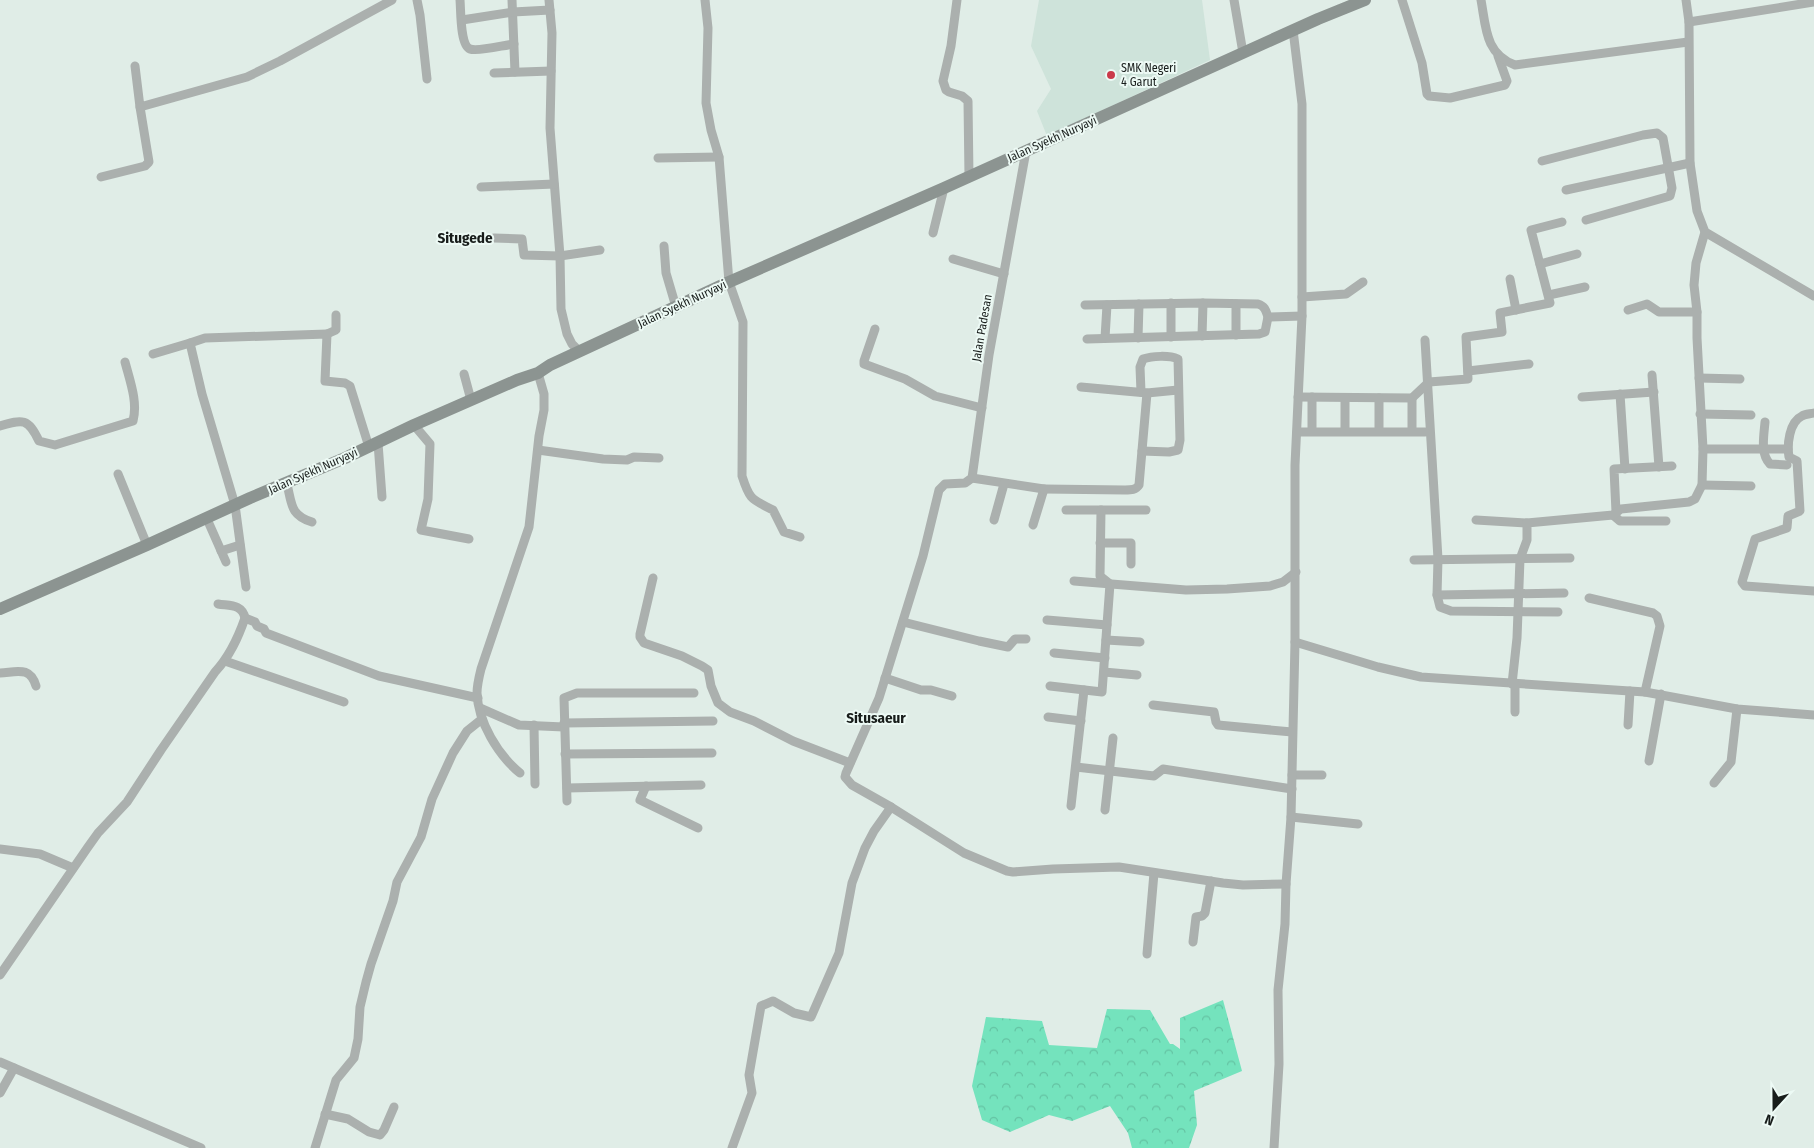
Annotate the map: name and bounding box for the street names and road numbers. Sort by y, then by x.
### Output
street label: Jalan Syekh Nuryayi [1005,113,1099,165]
street label: Jalan Syekh Nuryayi [636,277,728,331]
street label: Jalan Padesan [969,293,995,363]
street label: Jalan Syekh Nuryayi [266,445,360,497]

